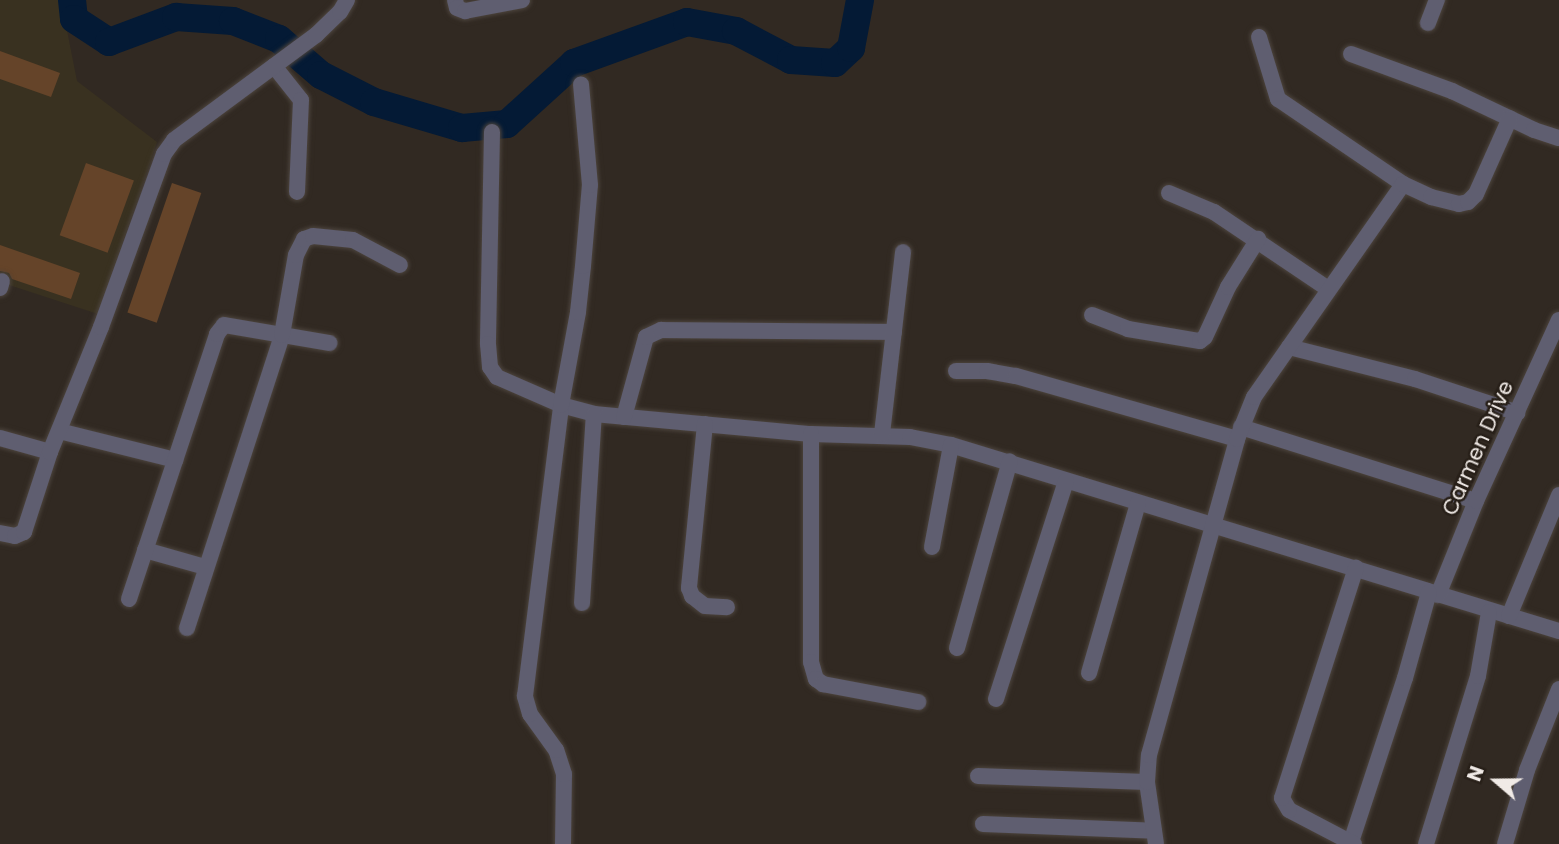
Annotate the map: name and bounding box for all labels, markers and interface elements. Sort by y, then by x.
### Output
street label: Carmen Drive [1437,377,1519,519]
north arrow [1461,746,1531,816]
text: N [1461,762,1491,785]

